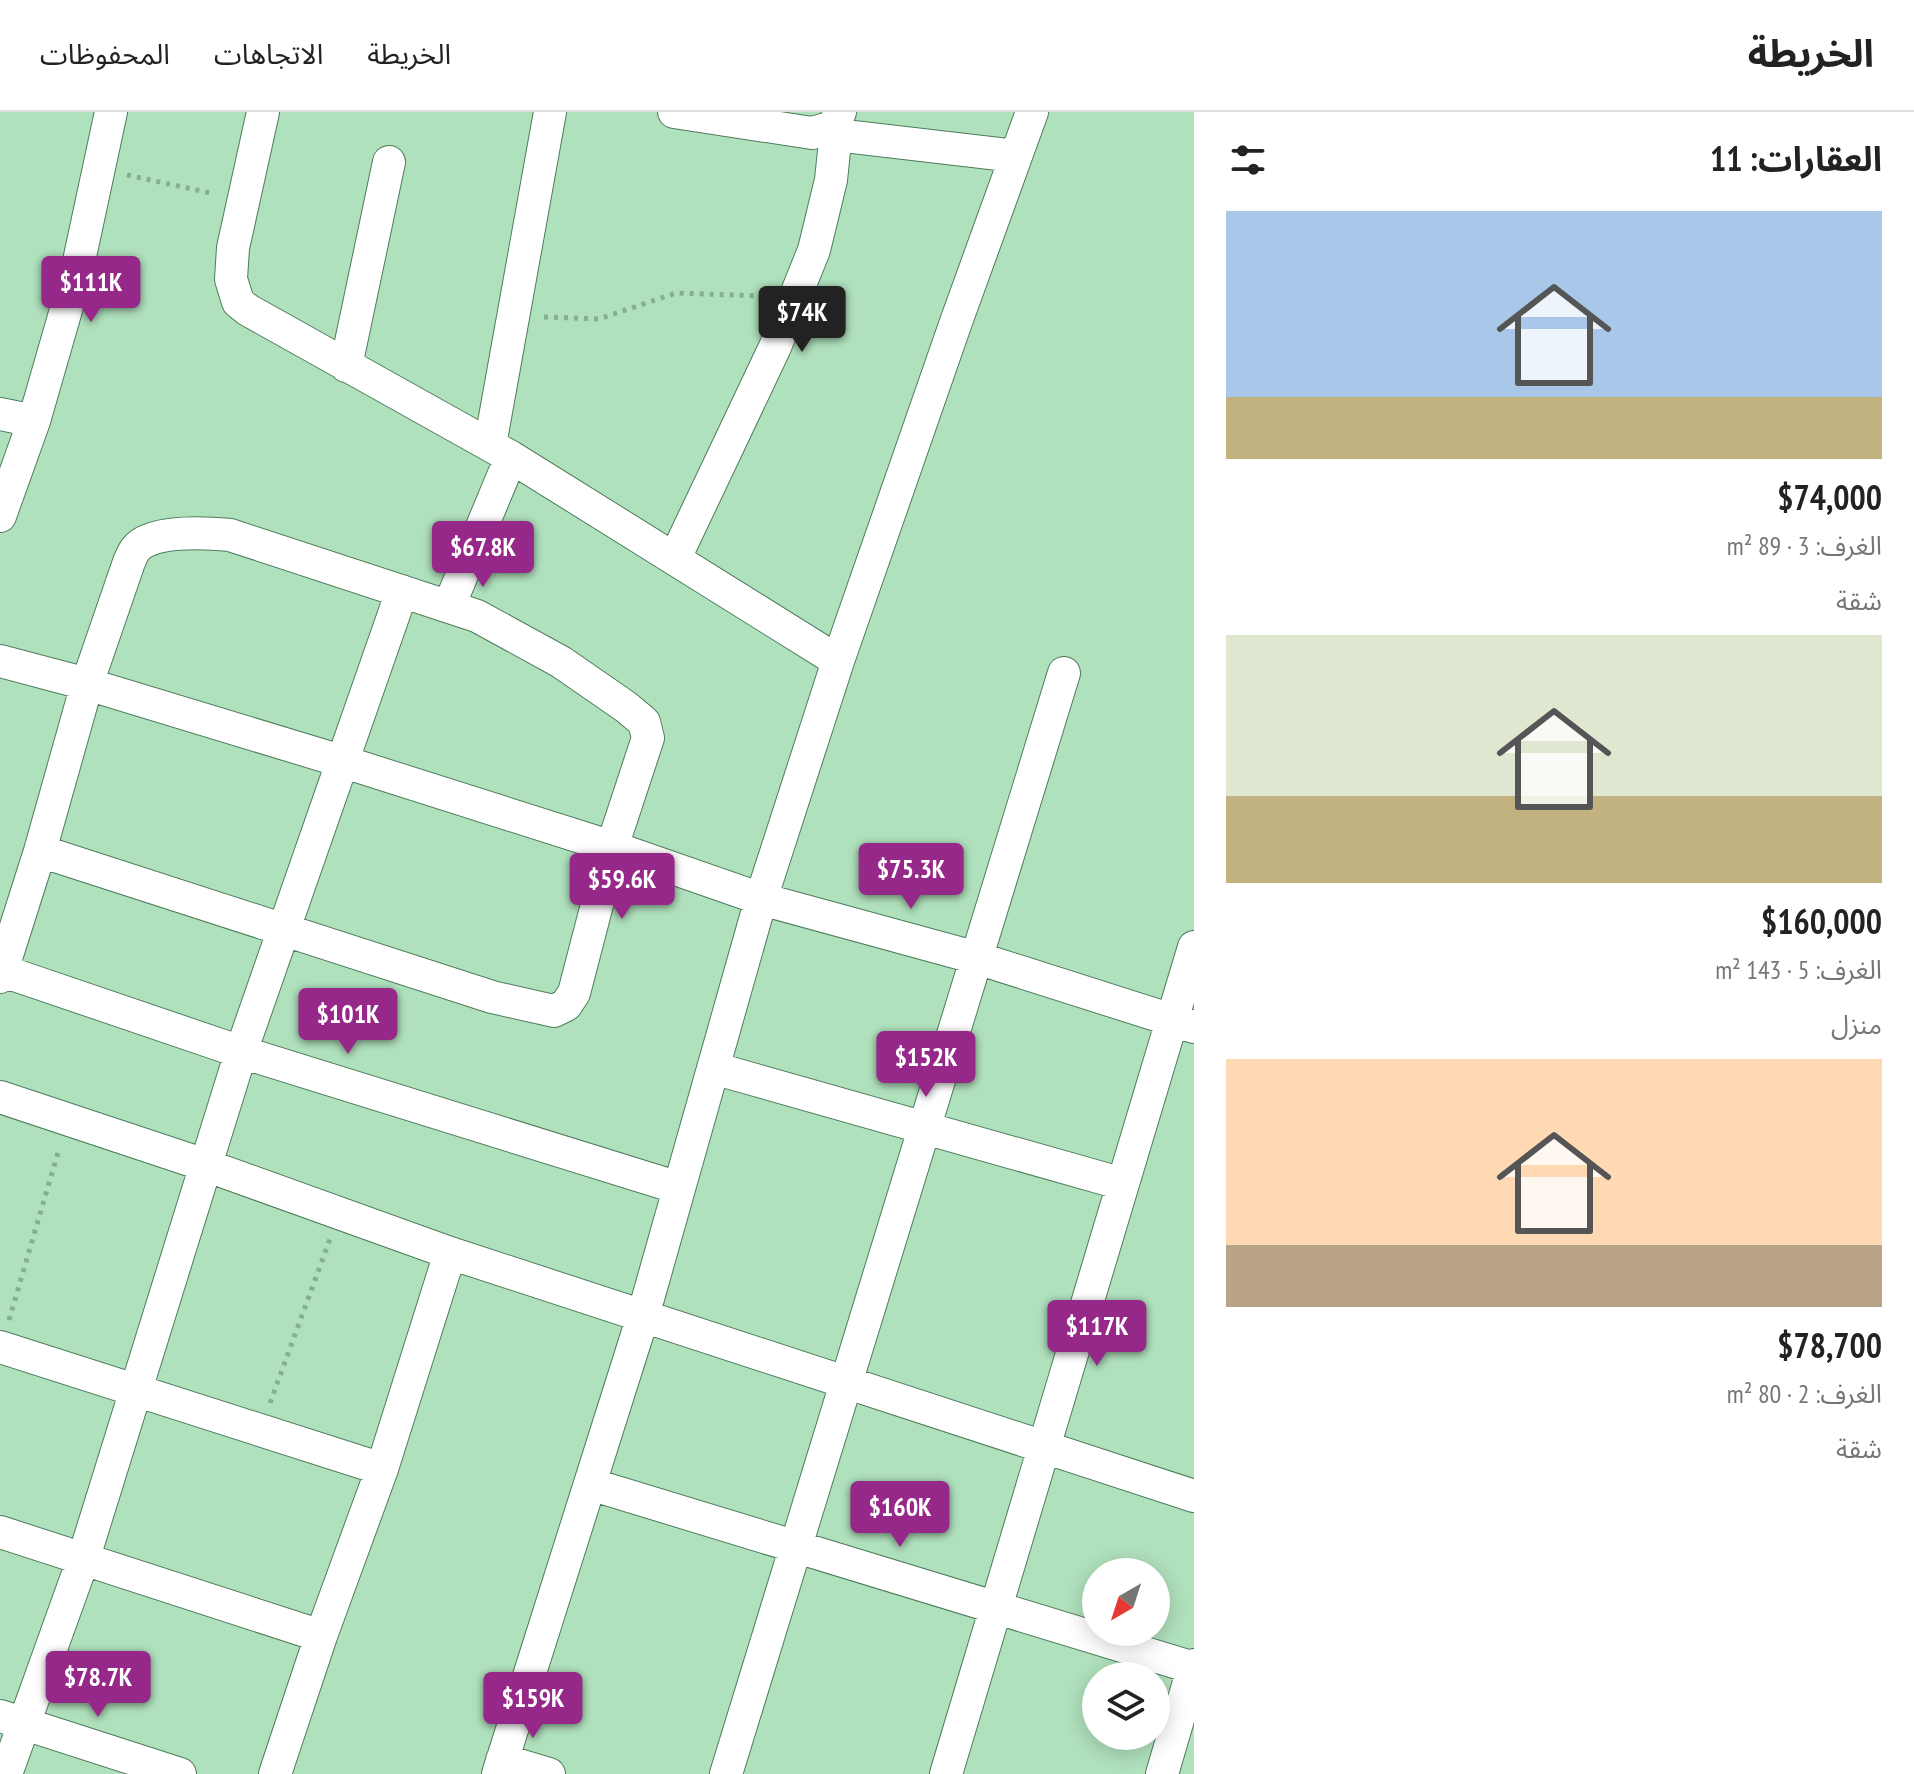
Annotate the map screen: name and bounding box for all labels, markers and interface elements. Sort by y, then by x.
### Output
text: الخريطة [1748,28,1874,77]
text: المحفوظات [40,35,170,72]
text: الاتجاهات [214,35,323,72]
text: الخريطة [367,35,451,72]
text: العقارات: 11 [1710,136,1882,180]
icon: filters [1226,138,1270,182]
pin: $111K [35,256,147,324]
icon: home [1482,263,1626,407]
text: $111K [59,265,123,298]
pin: $74K [755,286,849,354]
text: $74K [777,295,827,328]
text: $74,000 [1777,475,1882,519]
pin: $67.8K [418,521,548,589]
text: الغرف: 3 · 89 m² [1727,529,1882,562]
text: $67.8K [450,530,516,563]
text: شقة [1836,584,1882,617]
icon: home [1482,687,1626,831]
pin: $75.3K [846,843,976,911]
text: $75.3K [877,852,945,885]
pin: $59.6K [557,853,687,921]
text: $59.6K [588,862,656,895]
text: $160,000 [1761,899,1882,943]
text: الغرف: 5 · 143 m² [1715,953,1882,986]
pin: $101K [292,988,404,1056]
text: $101K [316,997,380,1030]
text: منزل [1831,1008,1882,1041]
pin: $152K [870,1031,982,1099]
text: $152K [894,1040,958,1073]
icon: home [1482,1111,1626,1255]
pin: $117K [1041,1300,1153,1368]
text: $117K [1065,1309,1129,1342]
text: $78,700 [1777,1323,1882,1367]
text: الغرف: 2 · 80 m² [1727,1377,1882,1410]
text: شقة [1836,1432,1882,1465]
pin: $160K [844,1481,956,1549]
text: $160K [868,1490,932,1523]
north arrow [1082,1558,1170,1646]
map controls [1082,1558,1170,1750]
pin: $78.7K [33,1651,163,1719]
text: $78.7K [64,1660,132,1693]
button: layers [1082,1662,1170,1750]
pin: $159K [477,1672,589,1740]
text: $159K [501,1681,565,1714]

